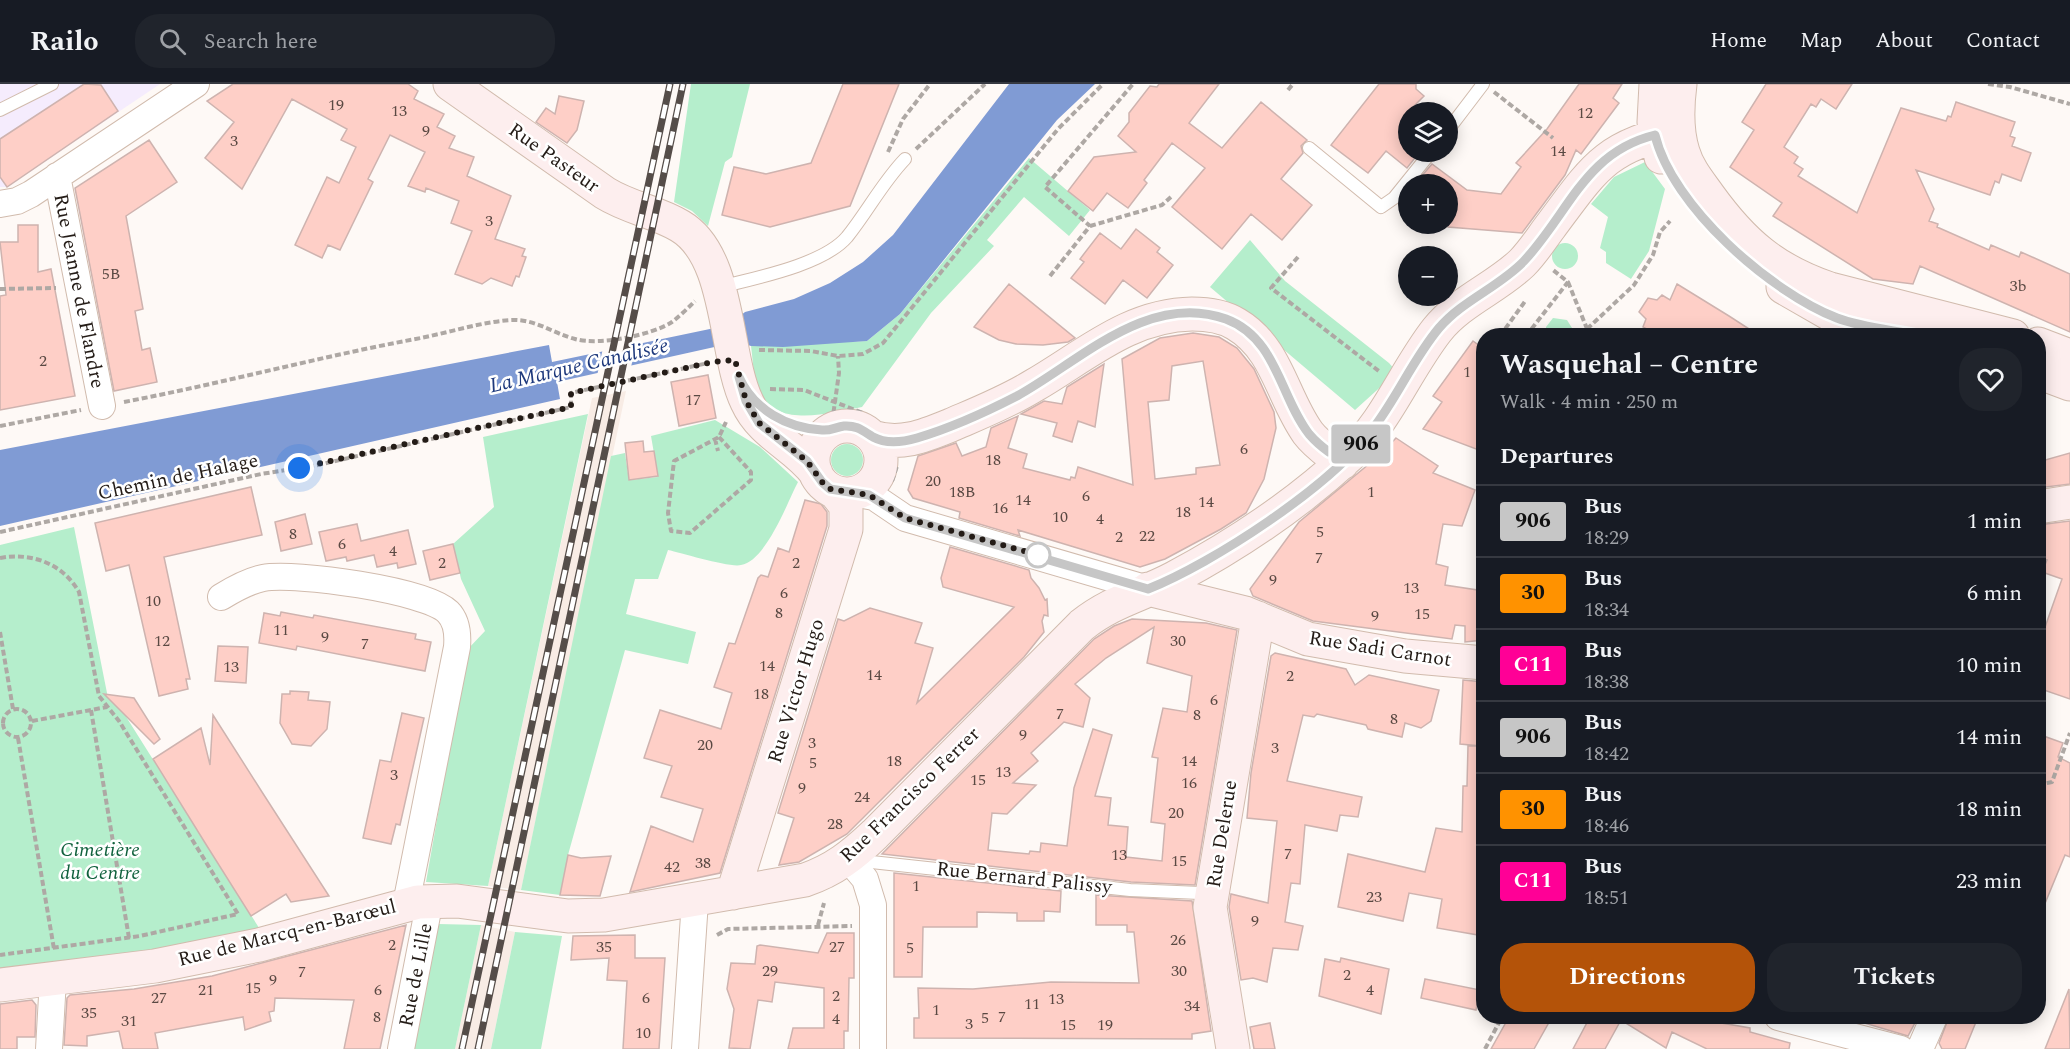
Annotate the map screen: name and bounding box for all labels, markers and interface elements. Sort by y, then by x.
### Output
search box [135,14,555,68]
text: Railo [30,20,99,63]
icon: search [156,25,189,58]
text: Search here [204,25,318,58]
text: Home [1710,25,1767,57]
text: Map [1800,25,1842,57]
text: About [1875,25,1933,57]
text: Contact [1966,25,2040,57]
house number: 19 [328,93,344,117]
house number: 13 [391,99,407,123]
house number: 12 [1577,101,1593,125]
map controls [1398,102,1458,306]
button: layers [1398,102,1458,162]
street label: Rue Pasteur [502,115,606,201]
house number: 9 [422,119,430,143]
house number: 3 [230,129,238,153]
house number: 14 [1550,139,1566,163]
button: + [1398,174,1458,234]
street label: Rue Jeanne de Flandre [45,191,113,391]
house number: 3 [485,209,493,233]
button: − [1398,246,1458,306]
house number: 5B [102,262,120,286]
house number: 3b [2010,274,2027,298]
water label: La Marque Canalisée [486,330,672,402]
text: Wasquehal – Centre [1500,343,1758,386]
button: heart [1959,348,2022,411]
house number: 2 [39,349,47,373]
house number: 1 [1463,360,1471,384]
text: Walk · 4 min · 250 m [1500,387,1678,417]
house number: 17 [685,388,701,412]
line badge: 906 [1326,424,1396,464]
text: 906 [1343,428,1379,460]
house number: 6 [1240,437,1248,461]
text: Departures [1500,440,1614,473]
street label: Chemin de Halage [95,445,261,509]
house number: 18 [985,448,1001,472]
your location [284,453,314,483]
house number: 20 [925,469,941,493]
house number: 18B [949,480,975,504]
house number: 1 [1367,480,1375,504]
house number: 6 [1082,484,1090,508]
house number: 14 [1015,488,1031,512]
house number: 14 [1198,490,1214,514]
text: Bus [1584,490,1622,523]
house number: 16 [992,496,1008,520]
house number: 18 [1175,500,1191,524]
house number: 10 [1052,505,1068,529]
text: 906 [1515,505,1551,537]
text: 1 min [1967,505,2022,538]
house number: 4 [1096,507,1104,531]
house number: 5 [1316,520,1324,544]
house number: 8 [289,522,297,546]
text: 18:29 [1584,523,1629,553]
house number: 22 [1139,524,1155,548]
house number: 2 [1115,525,1123,549]
house number: 6 [338,532,346,556]
house number: 4 [389,539,397,563]
unlabelled marker [1025,542,1051,568]
house number: 7 [1315,546,1323,570]
house number: 2 [438,551,446,575]
house number: 2 [792,551,800,575]
text: Bus [1584,562,1622,595]
house number: 9 [1269,568,1277,592]
house number: 13 [1403,576,1419,600]
text: 30 [1521,577,1545,609]
text: 6 min [1967,577,2022,610]
house number: 6 [780,581,788,605]
house number: 10 [145,589,161,613]
text: 18:34 [1584,595,1629,625]
house number: 8 [775,601,783,625]
house number: 15 [1414,602,1430,626]
house number: 9 [1371,604,1379,628]
street label: Rue Victor Hugo [760,615,832,767]
house number: 11 [273,618,289,642]
street label: Rue Sadi Carnot [1306,623,1454,675]
house number: 9 [321,625,329,649]
house number: 12 [154,629,170,653]
house number: 30 [1170,629,1186,653]
house number: 7 [361,632,369,656]
text: Bus [1584,634,1622,667]
text: C11 [1514,649,1552,681]
text: 10 min [1956,649,2022,682]
house number: 14 [759,654,775,678]
house number: 13 [223,655,239,679]
house number: 14 [866,663,882,687]
house number: 2 [1286,664,1294,688]
text: 18:38 [1584,667,1629,697]
house number: 18 [753,682,769,706]
house number: 6 [1210,688,1218,712]
house number: 7 [1056,702,1064,726]
house number: 8 [1193,703,1201,727]
text: Bus [1584,706,1622,739]
house number: 8 [1390,707,1398,731]
street label: Rue Francisco Ferrer [833,720,987,870]
text: 906 [1515,721,1551,753]
text: 14 min [1956,721,2022,754]
house number: 9 [1019,723,1027,747]
house number: 3 [808,731,816,755]
house number: 20 [697,733,713,757]
house number: 3 [1271,736,1279,760]
text: 18:42 [1584,739,1629,769]
house number: 18 [886,749,902,773]
house number: 14 [1181,749,1197,773]
house number: 5 [809,751,817,775]
house number: 13 [995,760,1011,784]
house number: 3 [390,763,398,787]
house number: 15 [970,768,986,792]
house number: 16 [1181,771,1197,795]
house number: 9 [798,776,806,800]
street label: Rue Delerue [1199,778,1245,890]
text: Bus [1584,778,1622,811]
house number: 24 [854,785,870,809]
text: 30 [1521,793,1545,825]
text: 18 min [1956,793,2022,826]
house number: 20 [1168,801,1184,825]
text: 18:46 [1584,811,1629,841]
house number: 28 [827,812,843,836]
park label: Cimetière du Centre [60,835,140,888]
house number: 7 [1284,842,1292,866]
house number: 13 [1111,843,1127,867]
house number: 15 [1171,849,1187,873]
text: Bus [1584,850,1622,883]
house number: 38 [695,851,711,875]
street label: Rue Bernard Palissy [935,854,1115,902]
house number: 42 [664,855,680,879]
text: C11 [1514,865,1552,897]
text: 23 min [1956,865,2022,898]
house number: 1 [912,874,920,898]
text: 18:51 [1584,883,1629,913]
house number: 23 [1366,885,1382,909]
street label: Rue de Marcq-en-Barœul [175,891,399,975]
house number: 9 [1251,909,1259,933]
street label: Rue de Lille [391,920,441,1030]
house number: 26 [1170,928,1186,952]
house number: 2 [388,933,396,957]
house number: 35 [596,935,612,959]
house number: 27 [829,935,845,959]
house number: 5 [906,936,914,960]
button: Directions [1500,943,1755,1012]
button: Tickets [1767,943,2022,1012]
house number: 29 [762,959,778,983]
house number: 30 [1171,959,1187,983]
house number: 7 [298,960,306,984]
house number: 2 [1343,963,1351,987]
house number: 9 [269,968,277,992]
house number: 15 [245,976,261,1000]
house number: 21 [198,978,214,1002]
house number: 6 [374,978,382,1002]
house number: 4 [1366,978,1374,1002]
house number: 2 [832,984,840,1008]
house number: 27 [151,986,167,1010]
house number: 6 [642,986,650,1010]
house number: 13 [1048,987,1064,1011]
house number: 11 [1024,992,1040,1016]
house number: 34 [1184,994,1200,1018]
house number: 1 [932,998,940,1022]
house number: 35 [81,1001,97,1025]
house number: 8 [373,1005,381,1029]
house number: 7 [998,1005,1006,1029]
house number: 5 [981,1006,989,1030]
house number: 4 [832,1007,840,1031]
house number: 31 [121,1009,137,1033]
house number: 3 [965,1012,973,1036]
house number: 15 [1060,1013,1076,1037]
house number: 19 [1097,1013,1113,1037]
house number: 10 [635,1021,651,1045]

